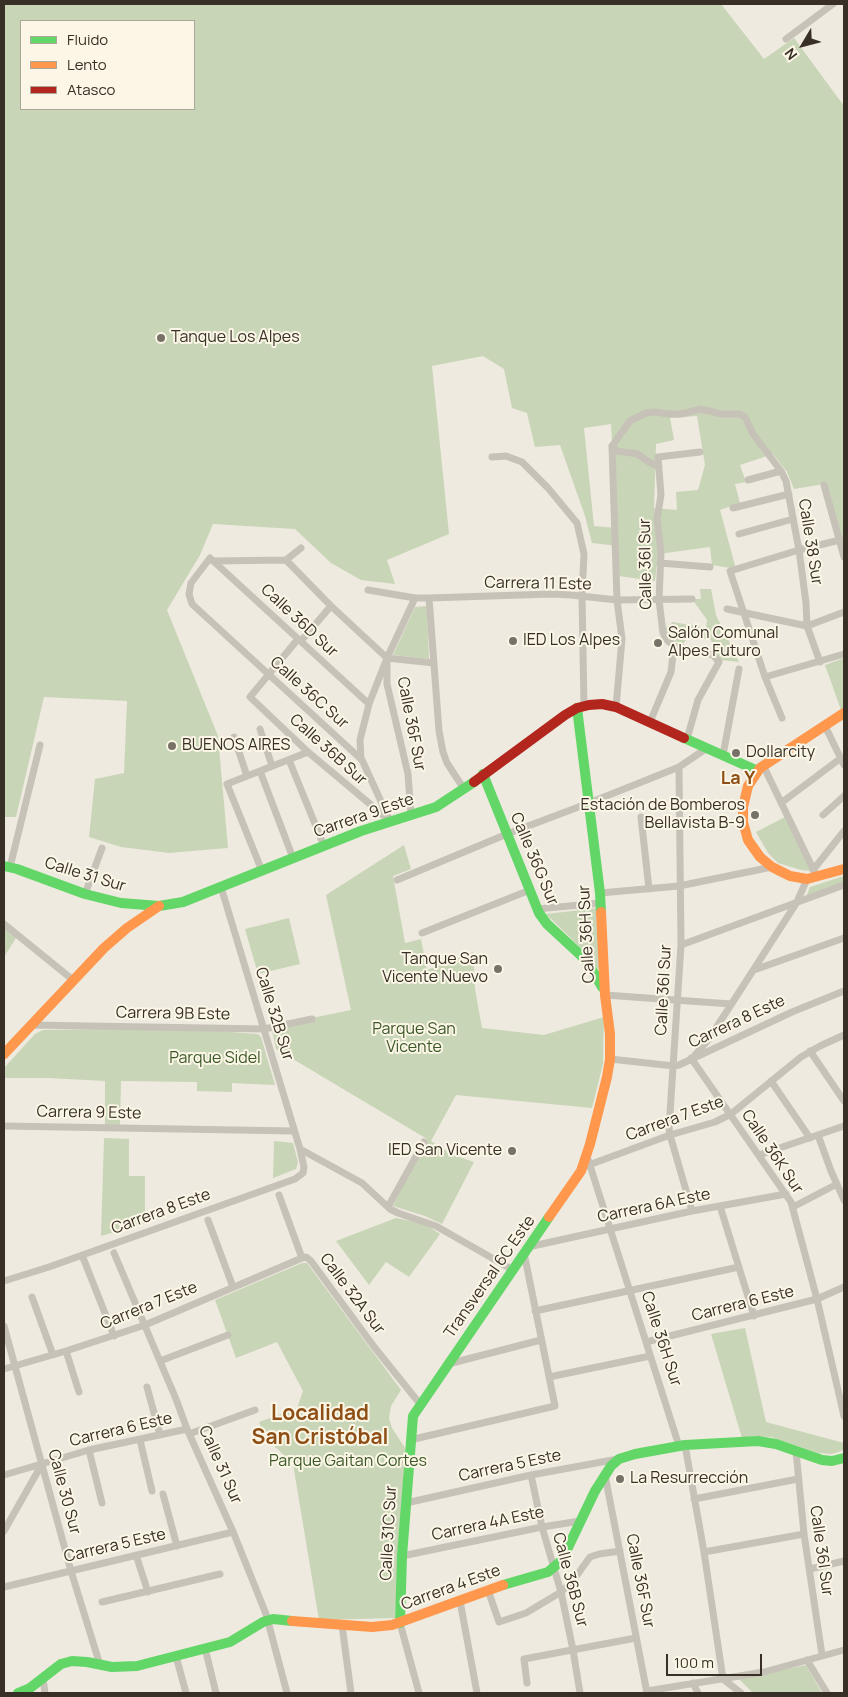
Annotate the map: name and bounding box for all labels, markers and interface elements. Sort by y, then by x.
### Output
legend [20,20,195,110]
north arrow [778,20,828,70]
text: Fluido [67,29,108,50]
text: N [780,45,801,64]
text: Lento [67,54,107,75]
text: Atasco [67,79,115,100]
place label: Tanque Los Alpes [171,328,300,348]
marker: Tanque Los Alpes [155,332,167,344]
street label: Calle 38 Sur [794,498,826,586]
street label: Calle 36I Sur [636,518,656,610]
street label: Carrera 11 Este [484,573,592,595]
street label: Calle 36D Sur [257,580,341,662]
place label: Salón Comunal Alpes Futuro [668,624,779,662]
place label: IED Los Alpes [523,631,620,651]
marker: IED Los Alpes [507,635,519,647]
marker: Salón Comunal Alpes Futuro [652,637,664,649]
street label: Calle 36C Sur [266,653,352,733]
street label: Calle 36F Sur [392,675,430,773]
street label: Calle 36B Sur [285,710,371,790]
place label: BUENOS AIRES [182,736,290,756]
marker: BUENOS AIRES [166,740,178,752]
place label: Dollarcity [746,743,815,763]
marker: Dollarcity [730,747,742,759]
district label: La Y [721,768,755,790]
street label: Carrera 9 Este [311,790,417,842]
place label: Estación de Bomberos Bellavista B-9 [581,796,745,834]
marker: Estación de Bomberos Bellavista B-9 [749,809,761,821]
street label: Calle 36G Sur [506,810,562,908]
street label: Calle 31 Sur [42,854,128,896]
street label: Calle 36H Sur [575,884,599,984]
street label: Calle 36I Sur [652,944,676,1036]
place label: Tanque San Vicente Nuevo [382,950,488,988]
marker: Tanque San Vicente Nuevo [492,963,504,975]
street label: Calle 32B Sur [251,965,297,1063]
street label: Carrera 8 Este [686,991,788,1053]
street label: Carrera 9B Este [116,1003,230,1025]
park label: Parque San Vicente [372,1020,456,1058]
park label: Parque Sidel [169,1049,261,1069]
street label: Carrera 7 Este [623,1092,727,1146]
street label: Carrera 9 Este [36,1102,142,1124]
street label: Calle 36K Sur [737,1106,807,1198]
place label: IED San Vicente [388,1141,502,1161]
marker: IED San Vicente [506,1145,518,1157]
street label: Carrera 8 Este [109,1185,213,1239]
street label: Carrera 6A Este [596,1185,712,1227]
street label: Transversal 6C Este [441,1212,539,1342]
street label: Calle 32A Sur [315,1250,389,1338]
street label: Carrera 7 Este [98,1278,200,1334]
street label: Carrera 6 Este [690,1282,796,1326]
street label: Calle 36H Sur [637,1289,685,1389]
district label: Localidad San Cristóbal [252,1401,388,1451]
street label: Carrera 6 Este [68,1409,174,1451]
street label: Calle 31 Sur [194,1423,246,1507]
street label: Carrera 5 Este [457,1446,563,1486]
street label: Calle 30 Sur [43,1447,85,1537]
park label: Parque Gaitan Cortes [269,1452,427,1472]
place label: La Resurrección [630,1469,748,1489]
marker: La Resurrección [614,1473,626,1485]
street label: Calle 31C Sur [377,1485,401,1581]
street label: Carrera 4A Este [430,1503,546,1545]
street label: Calle 36I Sur [805,1505,837,1597]
street label: Carrera 5 Este [62,1525,168,1567]
street label: Calle 36B Sur [548,1531,592,1629]
street label: Calle 36F Sur [621,1532,659,1630]
street label: Carrera 4 Este [399,1561,503,1615]
scale bar [668,1644,764,1676]
text: 100 m [674,1652,714,1673]

